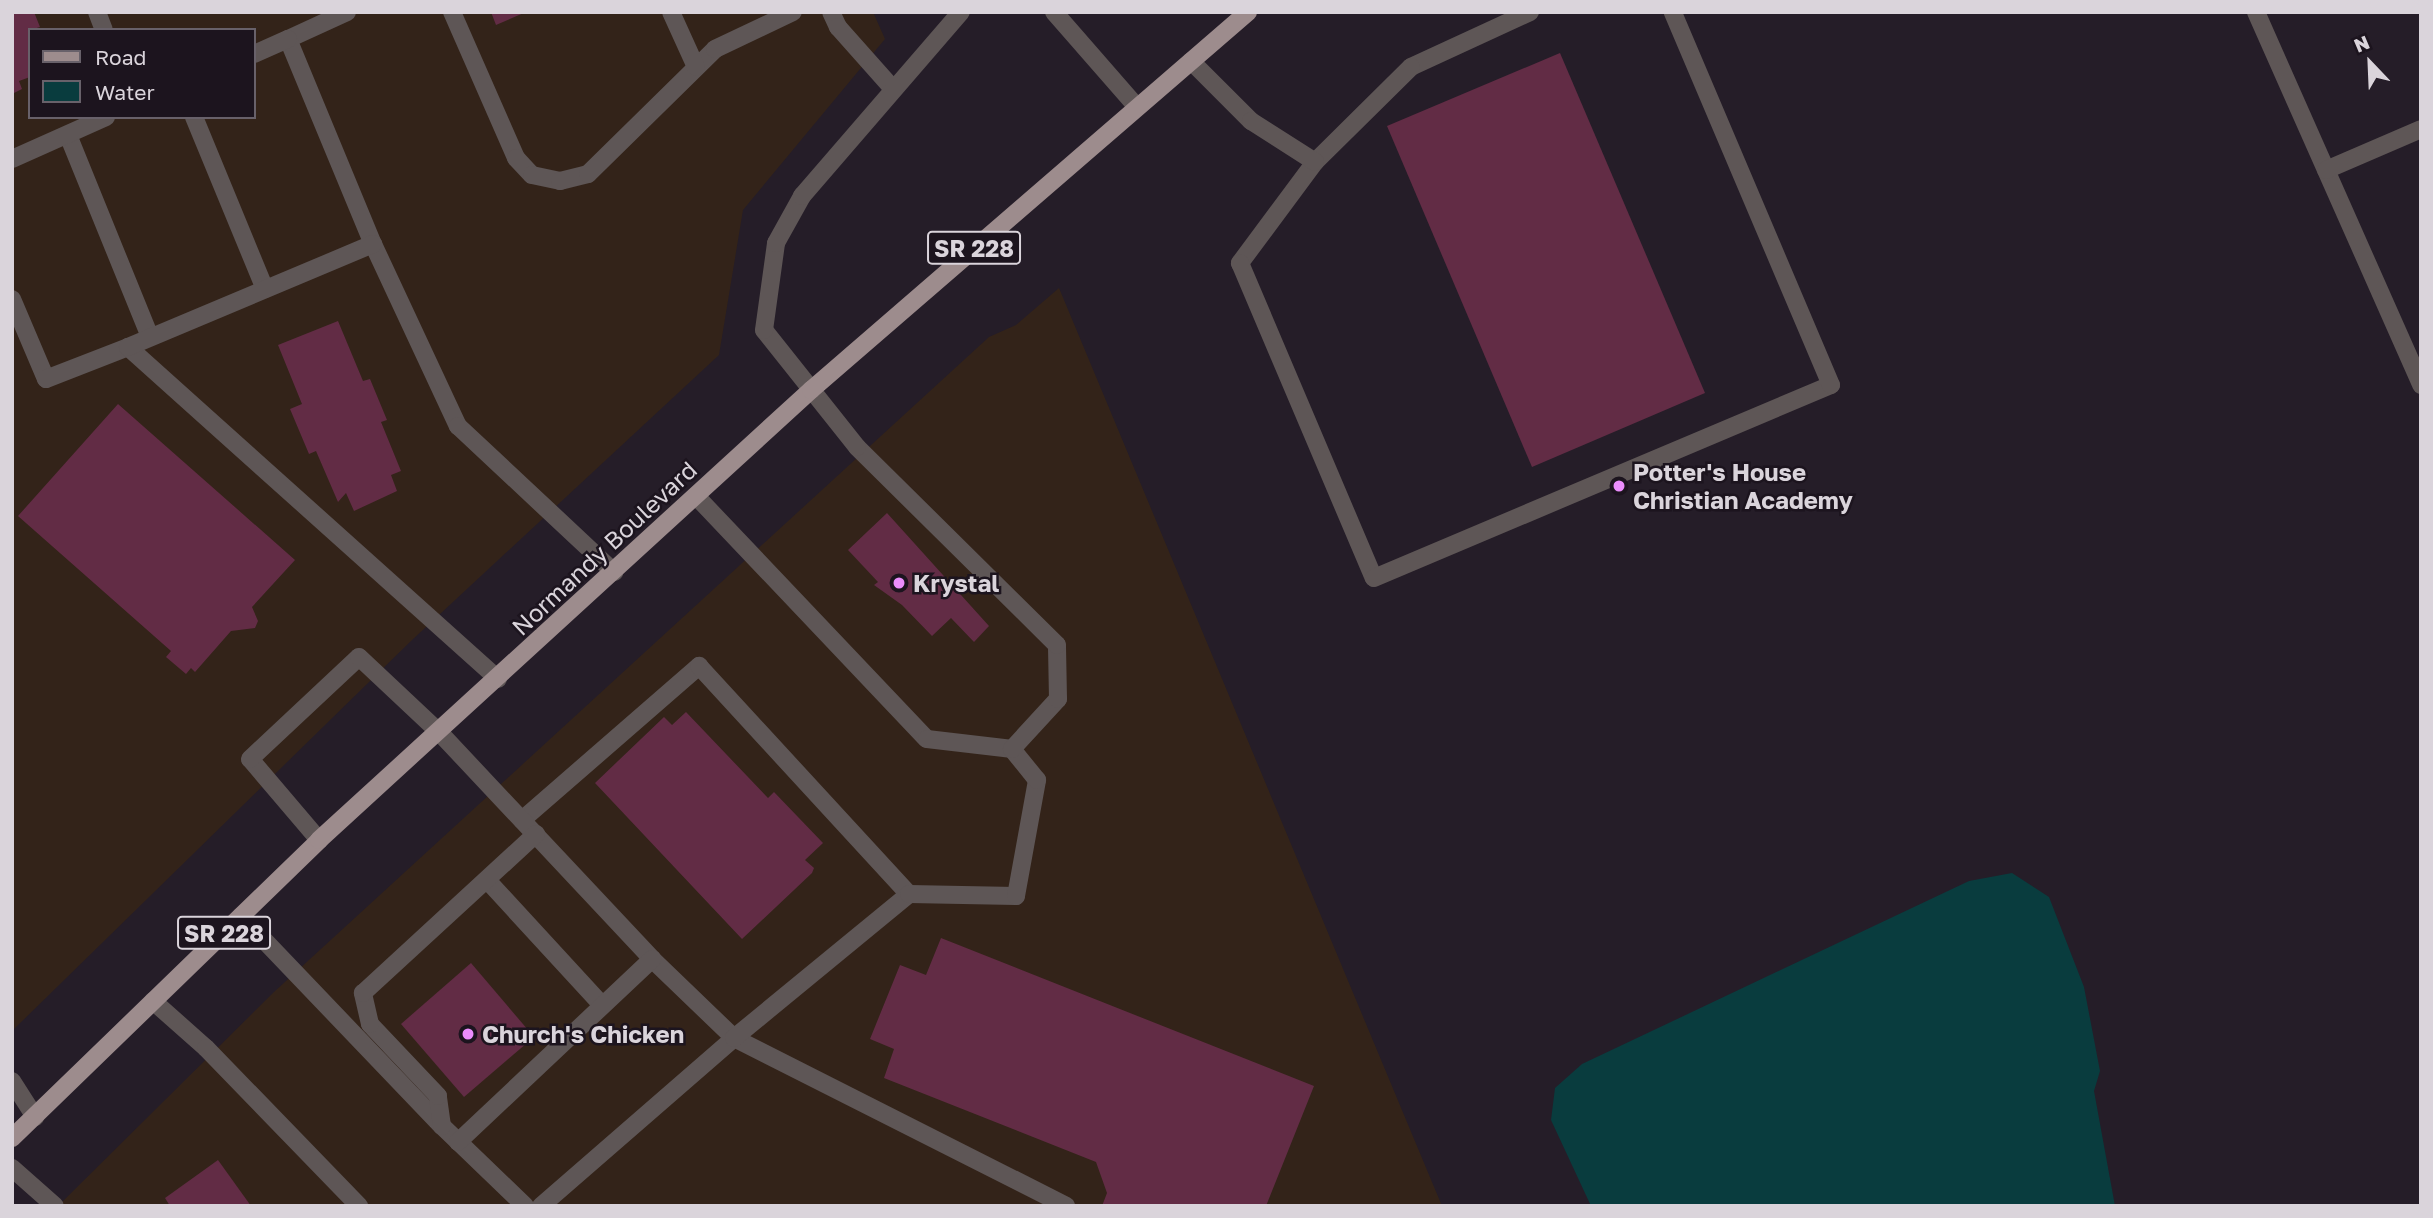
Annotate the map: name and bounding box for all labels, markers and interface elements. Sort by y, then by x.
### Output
legend [28,28,256,119]
north arrow [2335,28,2405,98]
text: N [2350,30,2373,57]
text: Road [95,44,146,70]
text: Water [95,79,155,105]
road number: SR 228 [927,229,1021,268]
street label: Normandy Boulevard [506,455,702,641]
place label: Potter's House Christian Academy [1633,458,1853,514]
marker: Potter's House Christian Academy [1611,478,1627,494]
place label: Krystal [913,569,999,597]
marker: Krystal [891,575,907,591]
road number: SR 228 [177,914,271,952]
place label: Church's Chicken [482,1020,684,1048]
marker: Church's Chicken [460,1026,476,1042]

